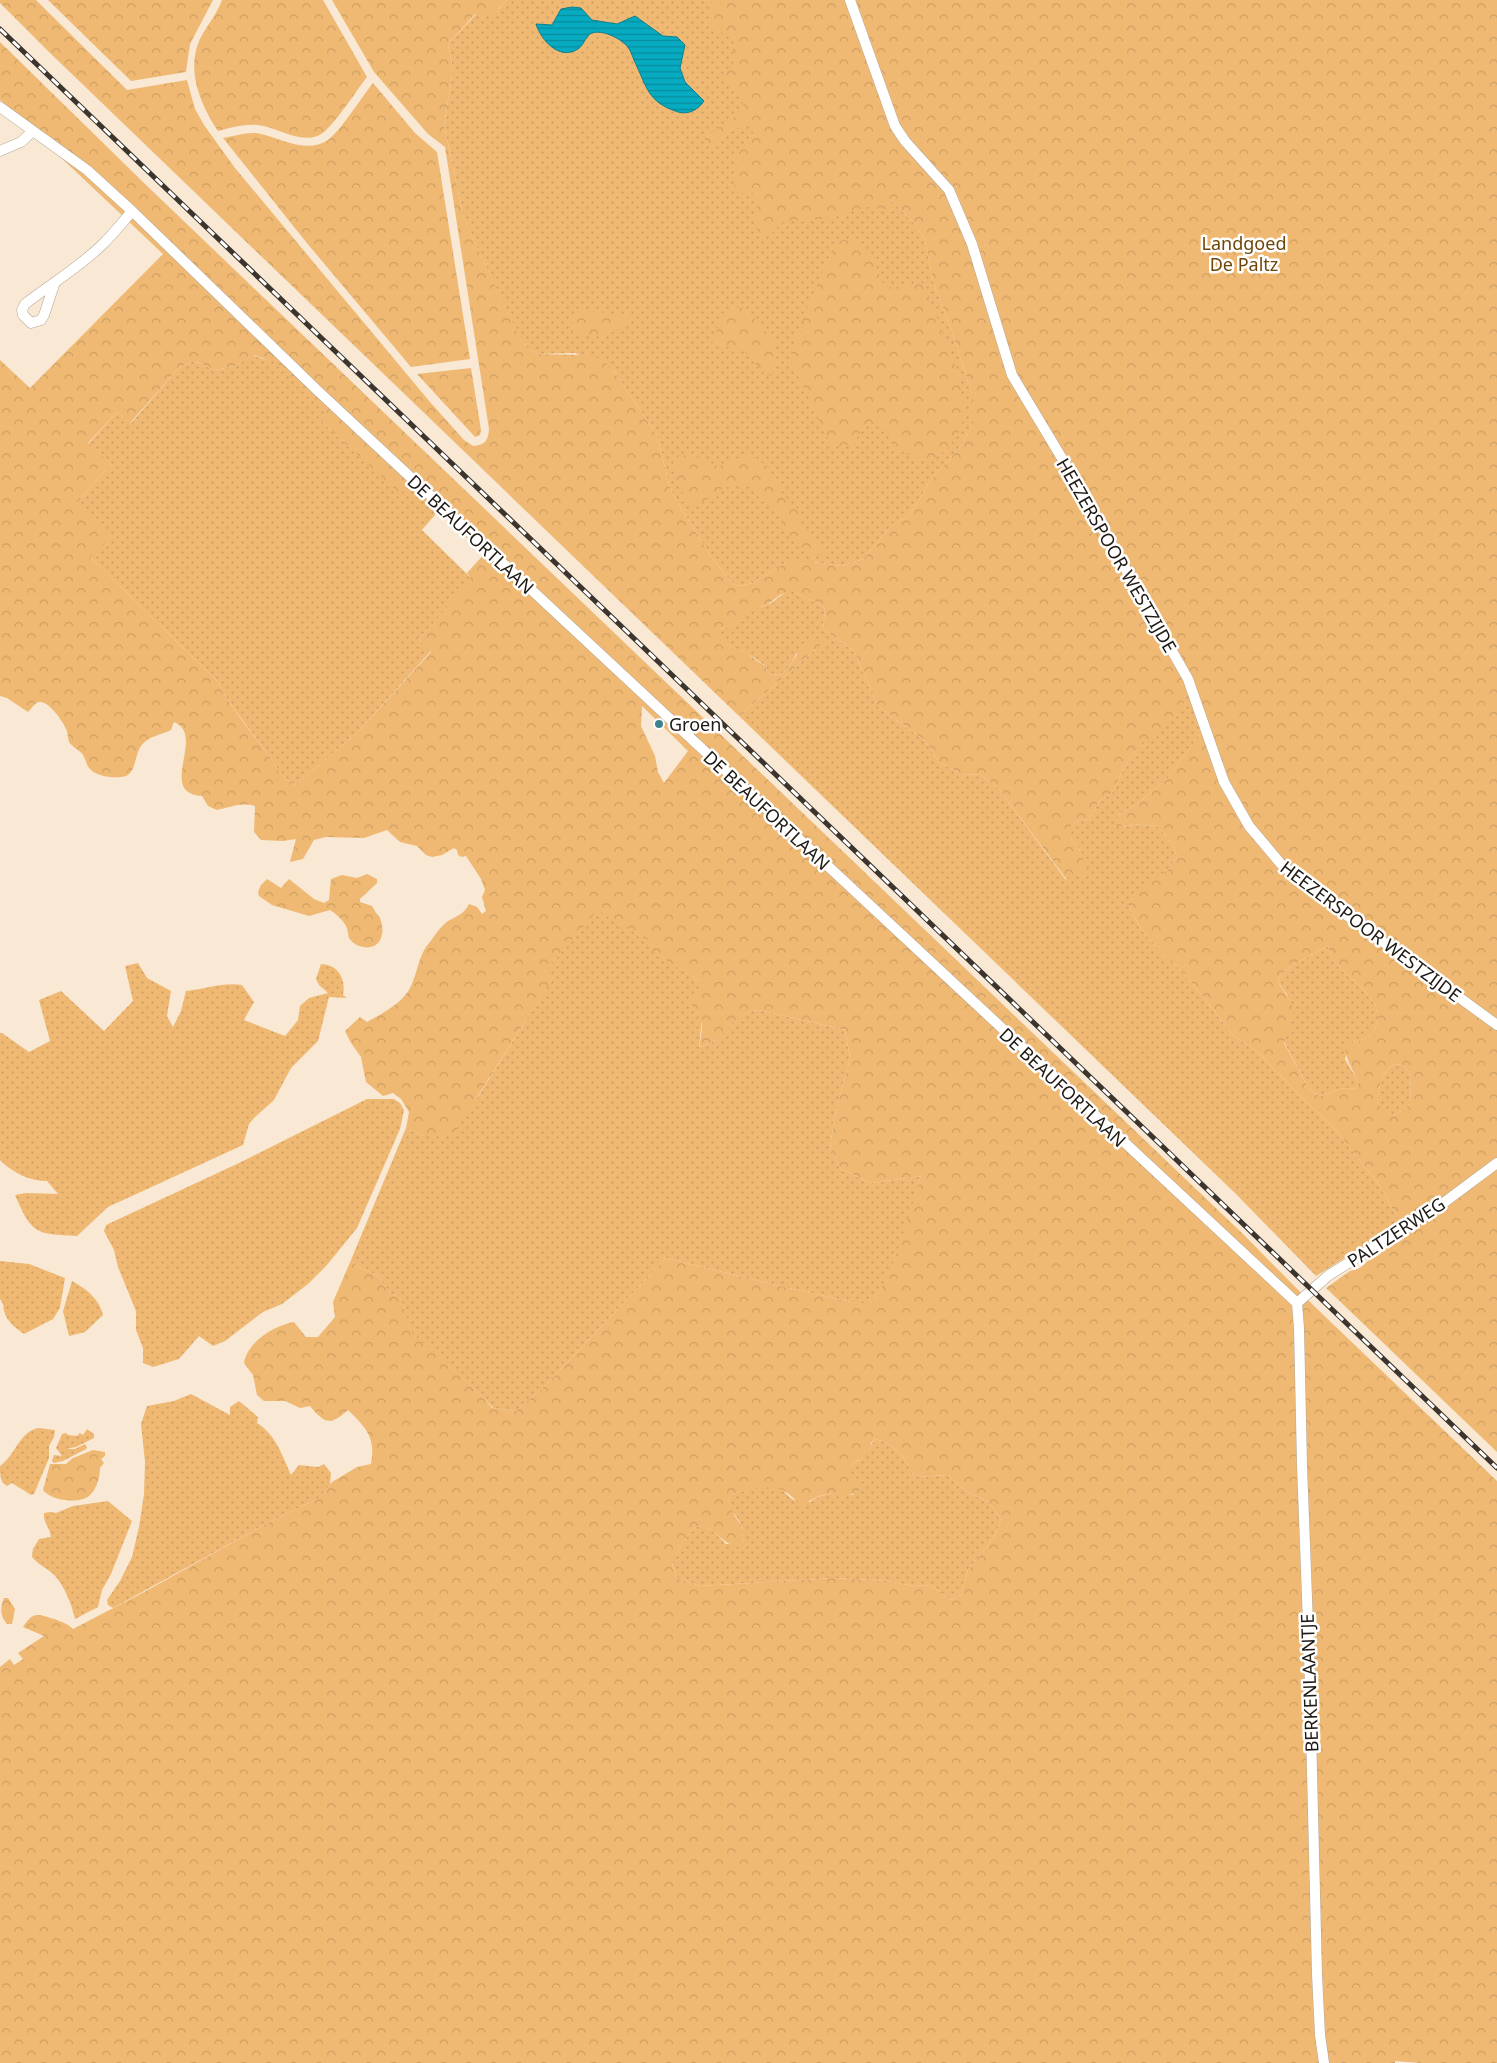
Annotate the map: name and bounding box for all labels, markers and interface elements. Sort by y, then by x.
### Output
park label: Landgoed De Paltz [1202,231,1286,276]
street label: HEEZERSPOOR WESTZIJDE [1051,453,1183,657]
street label: DE BEAUFORTLAAN [403,469,539,599]
place label: Groen [669,712,721,736]
marker: Groen [653,718,665,730]
street label: DE BEAUFORTLAAN [699,745,835,875]
street label: HEEZERSPOOR WESTZIJDE [1276,855,1466,1007]
street label: DE BEAUFORTLAAN [995,1022,1131,1152]
street label: PALTZERWEG [1343,1191,1449,1273]
street label: BERKENLAANTJE [1295,1613,1323,1753]

